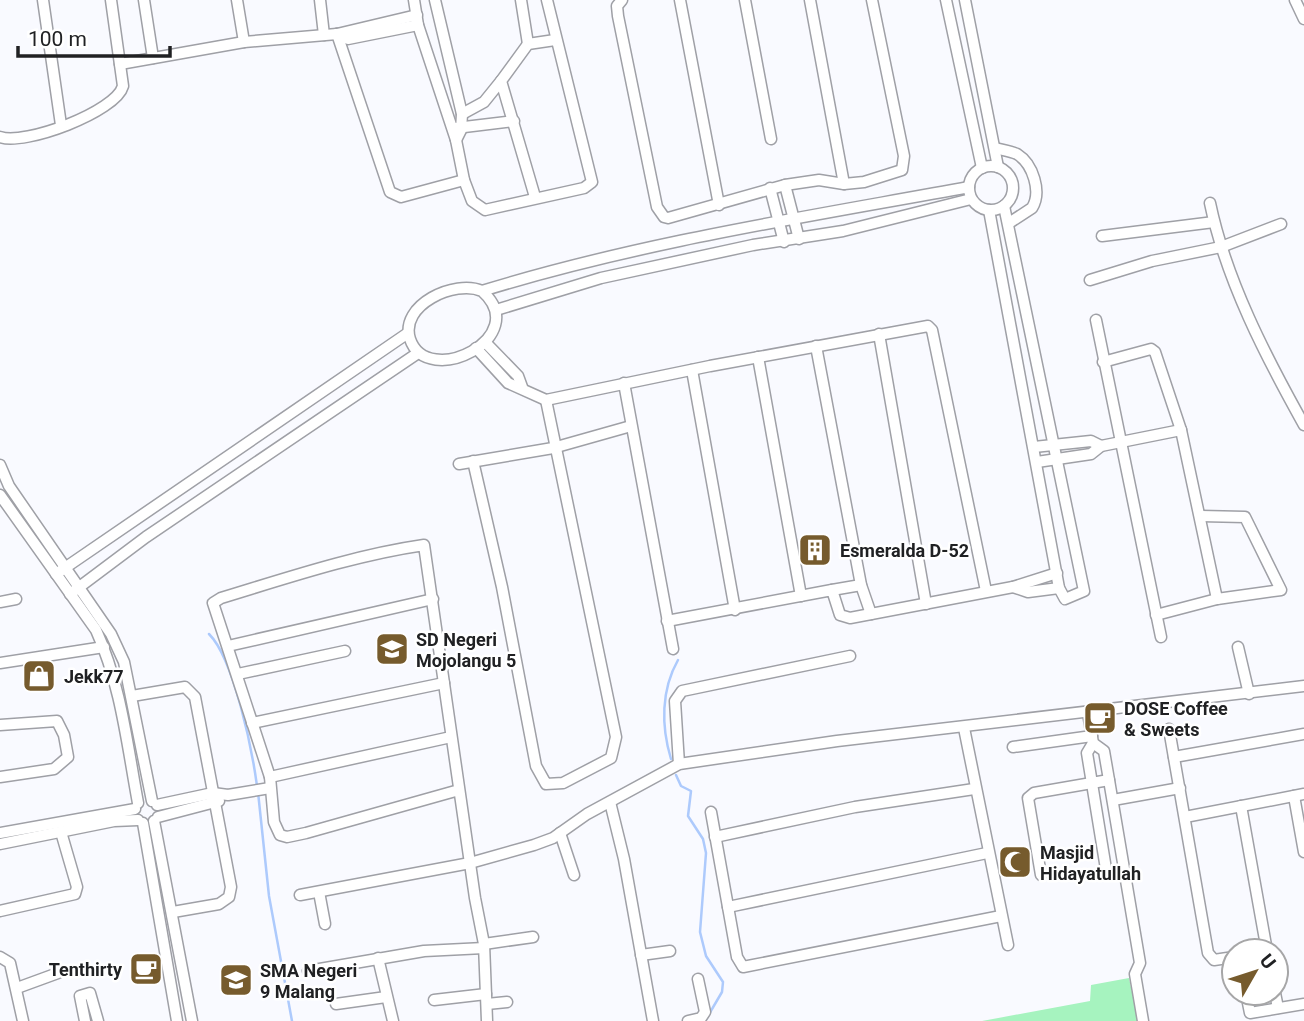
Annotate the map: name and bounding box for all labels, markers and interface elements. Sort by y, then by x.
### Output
scale bar [18,14,170,58]
text: 100 m [28,27,87,51]
building icon: Esmeralda D-52 [796,531,834,569]
place label: Esmeralda D-52 [840,540,969,561]
place label: SD Negeri Mojolangu 5 [416,629,516,671]
school or university icon: SD Negeri Mojolangu 5 [373,630,411,668]
shop icon: Jekk77 [20,657,58,695]
place label: Jekk77 [64,666,124,687]
place label: DOSE Coffee & Sweets [1124,698,1228,740]
cafe icon: DOSE Coffee & Sweets [1081,699,1119,737]
place label: Masjid Hidayatullah [1040,842,1141,884]
mosque icon: Masjid Hidayatullah [996,843,1034,881]
north arrow [1220,937,1290,1007]
cafe icon: Tenthirty [127,950,165,988]
text: U [1255,950,1281,974]
place label: Tenthirty [49,959,123,980]
place label: SMA Negeri 9 Malang [260,960,357,1002]
school or university icon: SMA Negeri 9 Malang [217,961,255,999]

